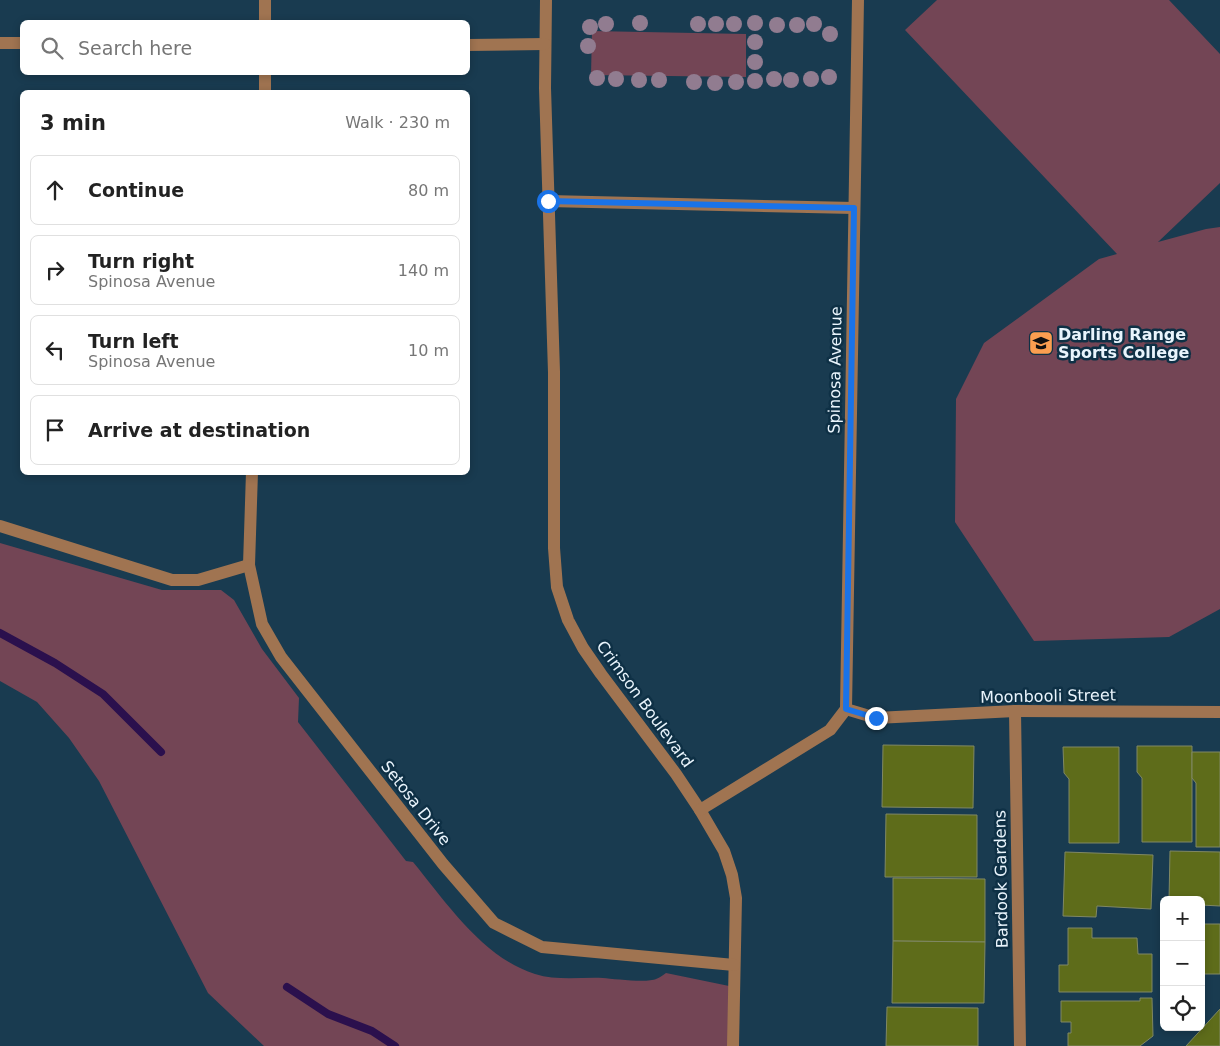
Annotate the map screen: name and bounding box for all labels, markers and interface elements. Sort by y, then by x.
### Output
search box [20,20,470,75]
icon: search [38,34,66,62]
text: Search here [78,37,192,59]
text: 3 min [40,111,106,135]
text: Walk · 230 m [345,113,450,132]
icon: ahead [41,176,69,204]
text: Continue [88,179,184,201]
text: 80 m [408,181,449,200]
route start [537,190,560,213]
text: Turn right [88,250,194,272]
icon: right [41,256,69,284]
text: 140 m [398,261,449,280]
text: Spinosa Avenue [88,272,215,291]
street label: Spinosa Avenue [824,306,846,434]
place label: Darling Range Sports College [1058,325,1190,362]
text: Turn left [88,330,179,352]
school or university icon: Darling Range Sports College [1028,330,1054,356]
icon: left [41,336,69,364]
text: 10 m [408,341,449,360]
text: Spinosa Avenue [88,352,215,371]
icon: arrive [41,416,69,444]
text: Arrive at destination [88,419,310,441]
street label: Crimson Boulevard [593,637,697,771]
street label: Moonbooli Street [980,685,1116,707]
route end [865,707,888,730]
street label: Setosa Drive [377,757,455,849]
street label: Bardook Gardens [990,810,1012,948]
map controls [1160,896,1205,1031]
button: + [1160,896,1205,941]
button: − [1160,941,1205,986]
button: locate [1160,986,1205,1031]

